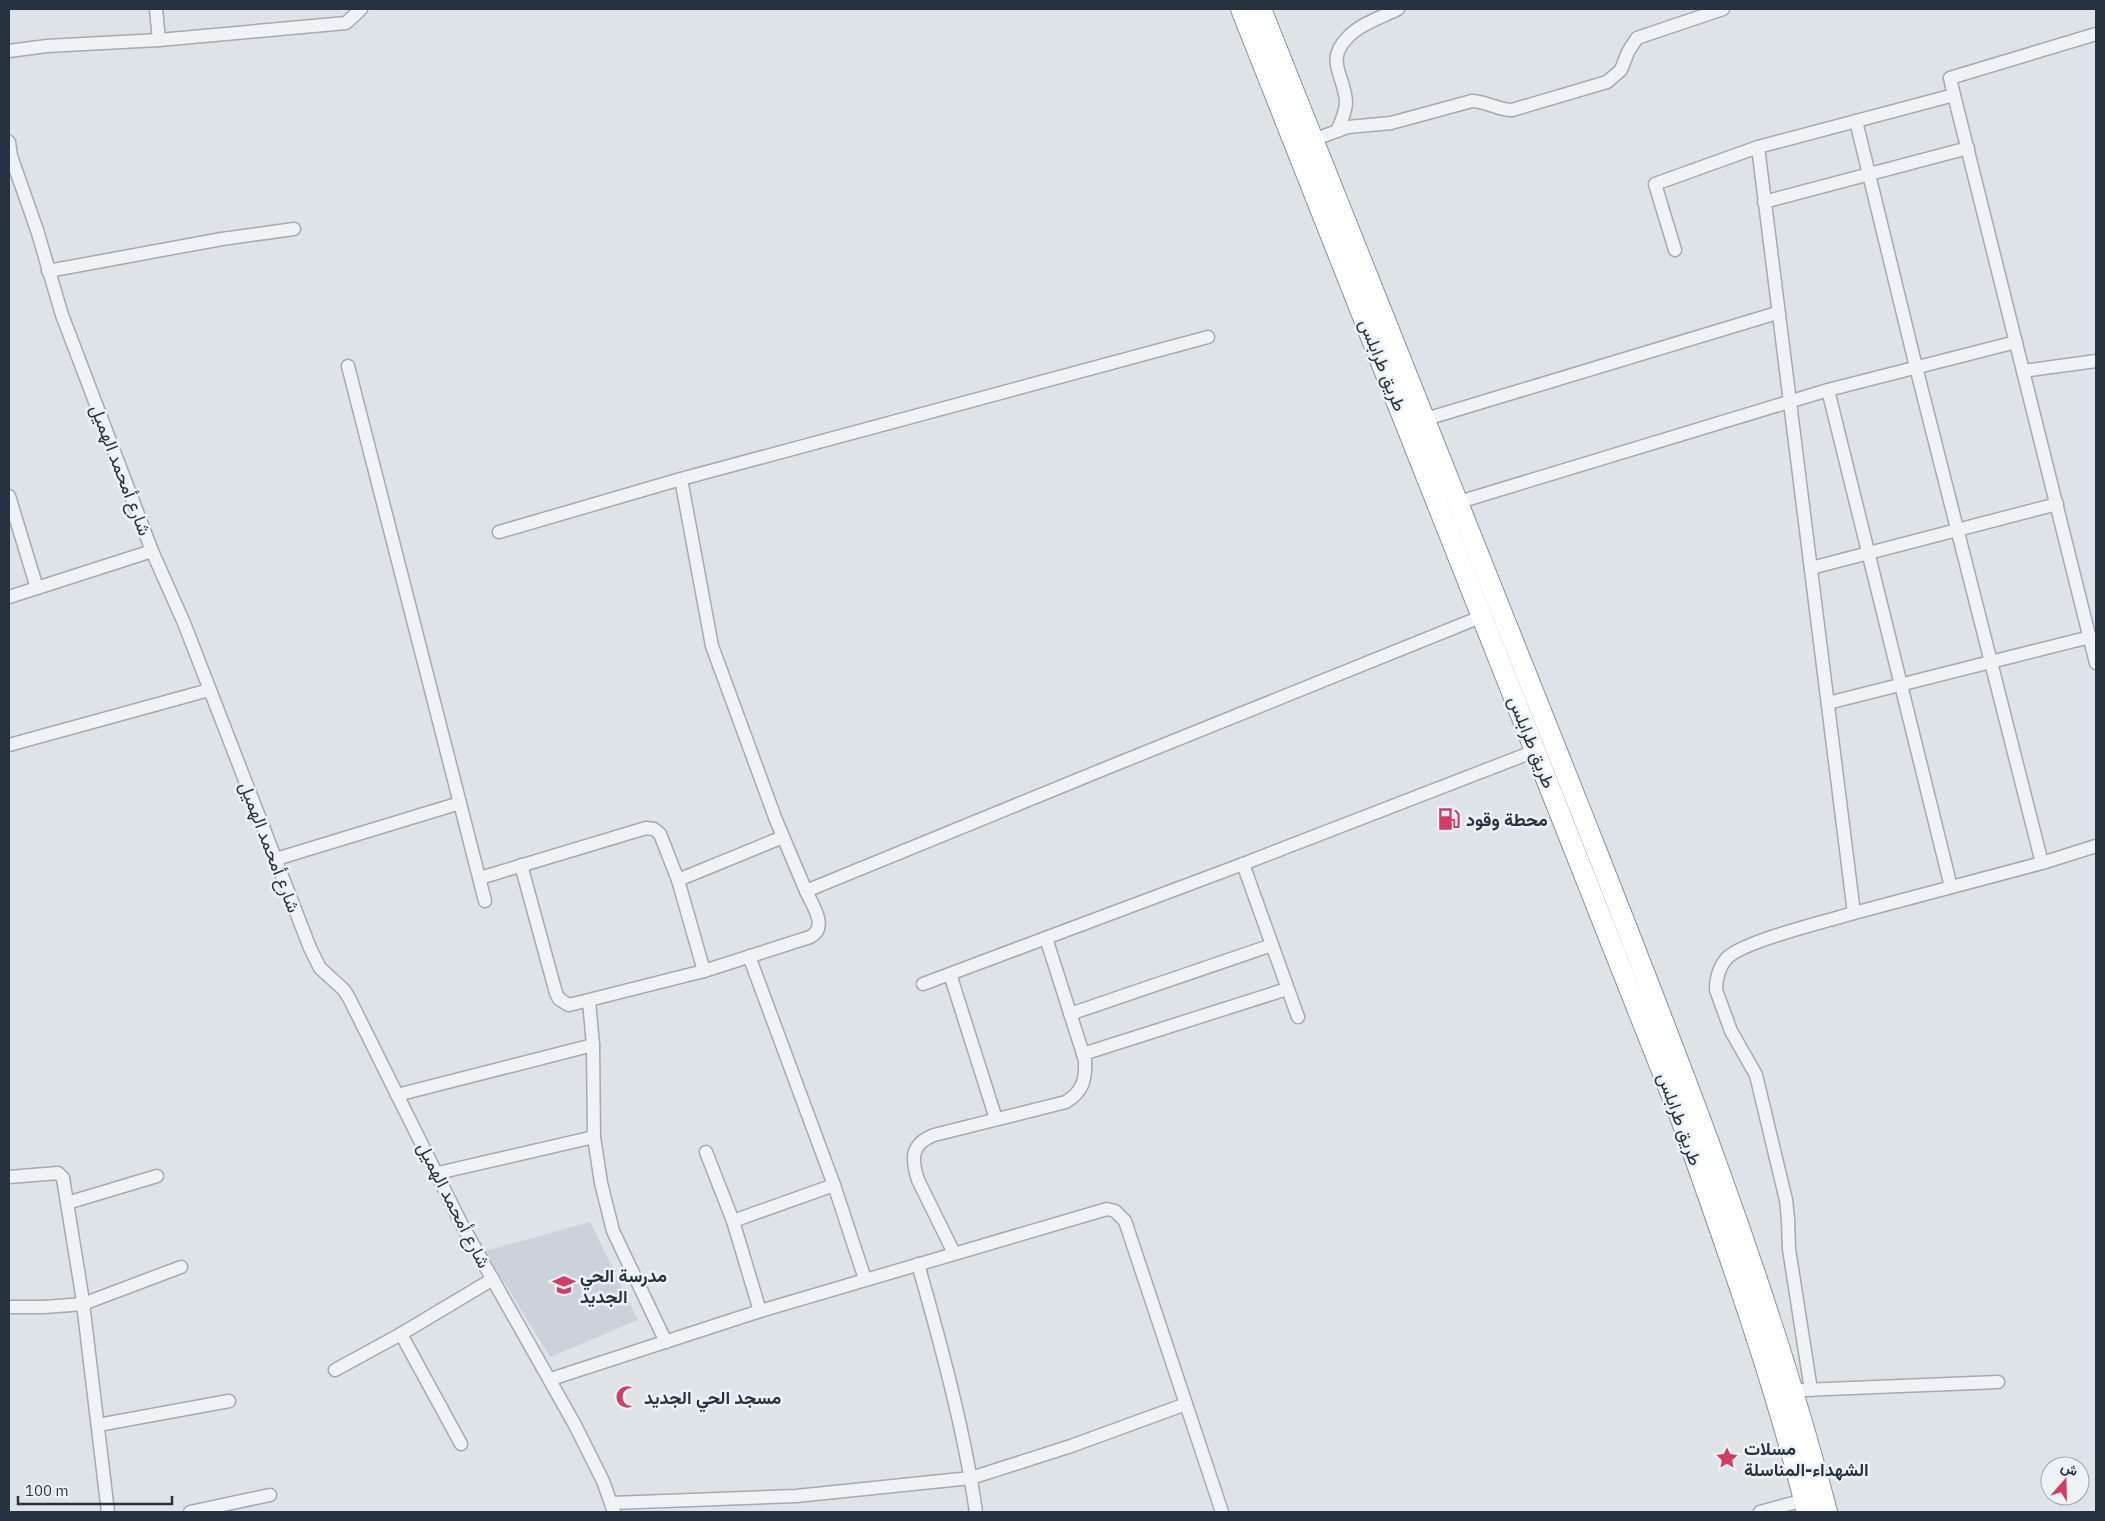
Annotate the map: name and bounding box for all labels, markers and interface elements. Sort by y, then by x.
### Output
street label: طريق طرابلس [1354,316,1412,414]
street label: شارع أمحمد الهميل [85,401,157,539]
street label: طريق طرابلس [1503,693,1561,791]
street label: شارع أمحمد الهميل [234,778,306,916]
fuel station icon: محطة وقود [1436,806,1462,832]
place label: محطة وقود [1466,808,1548,831]
street label: طريق طرابلس [1653,1069,1707,1169]
street label: شارع أمحمد الهميل [411,1138,496,1272]
place label: مدرسة الحي الجديد [580,1264,667,1308]
school or university icon: مدرسة الحي الجديد [551,1272,577,1298]
mosque icon: مسجد الحي الجديد [614,1384,640,1410]
place label: مسجد الحي الجديد [644,1386,782,1413]
place label: مسلات الشهداء-المناسلة [1744,1437,1869,1481]
place icon: مسلات الشهداء-المناسلة [1714,1445,1740,1471]
north arrow [2040,1456,2090,1506]
text: ش [2058,1457,2081,1480]
scale bar [18,1474,171,1506]
text: 100 m [25,1481,69,1500]

